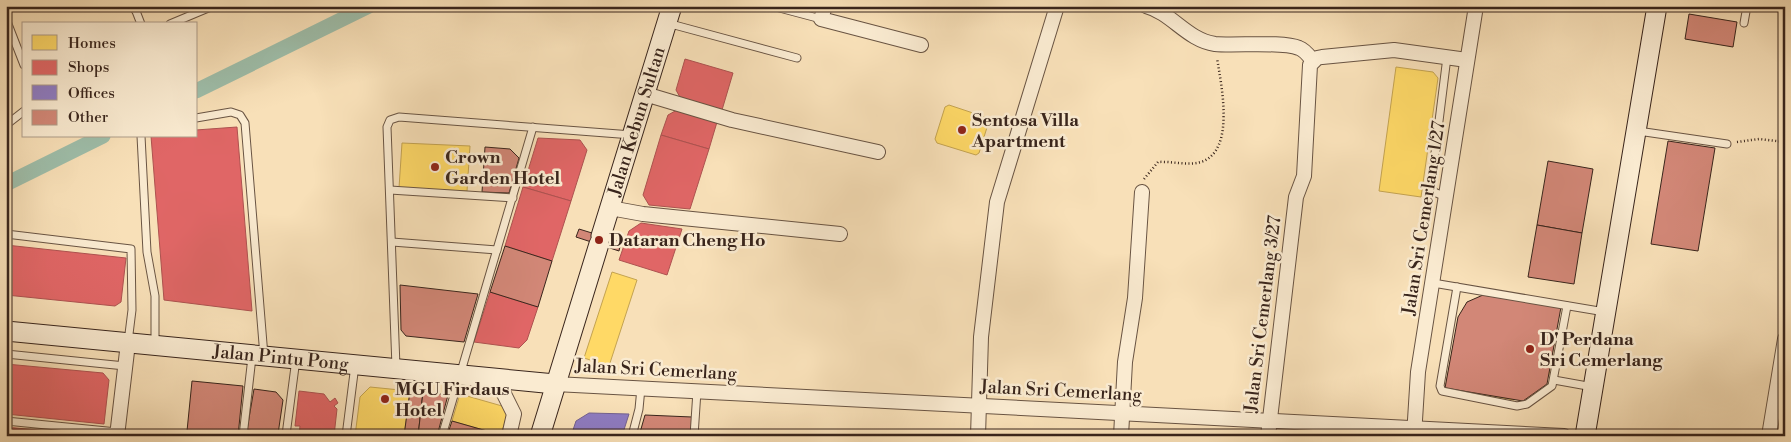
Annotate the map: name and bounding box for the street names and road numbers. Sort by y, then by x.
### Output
street label: Jalan Kebun Sultan [602,44,670,200]
street label: Jalan Sri Cemerlang 1/27 [1397,119,1451,318]
street label: Jalan Sri Cemerlang 3/27 [1239,214,1287,415]
street label: Jalan Pintu Pong [211,339,350,376]
street label: Jalan Sri Cemerlang [573,354,738,386]
street label: Jalan Sri Cemerlang [978,375,1143,407]

